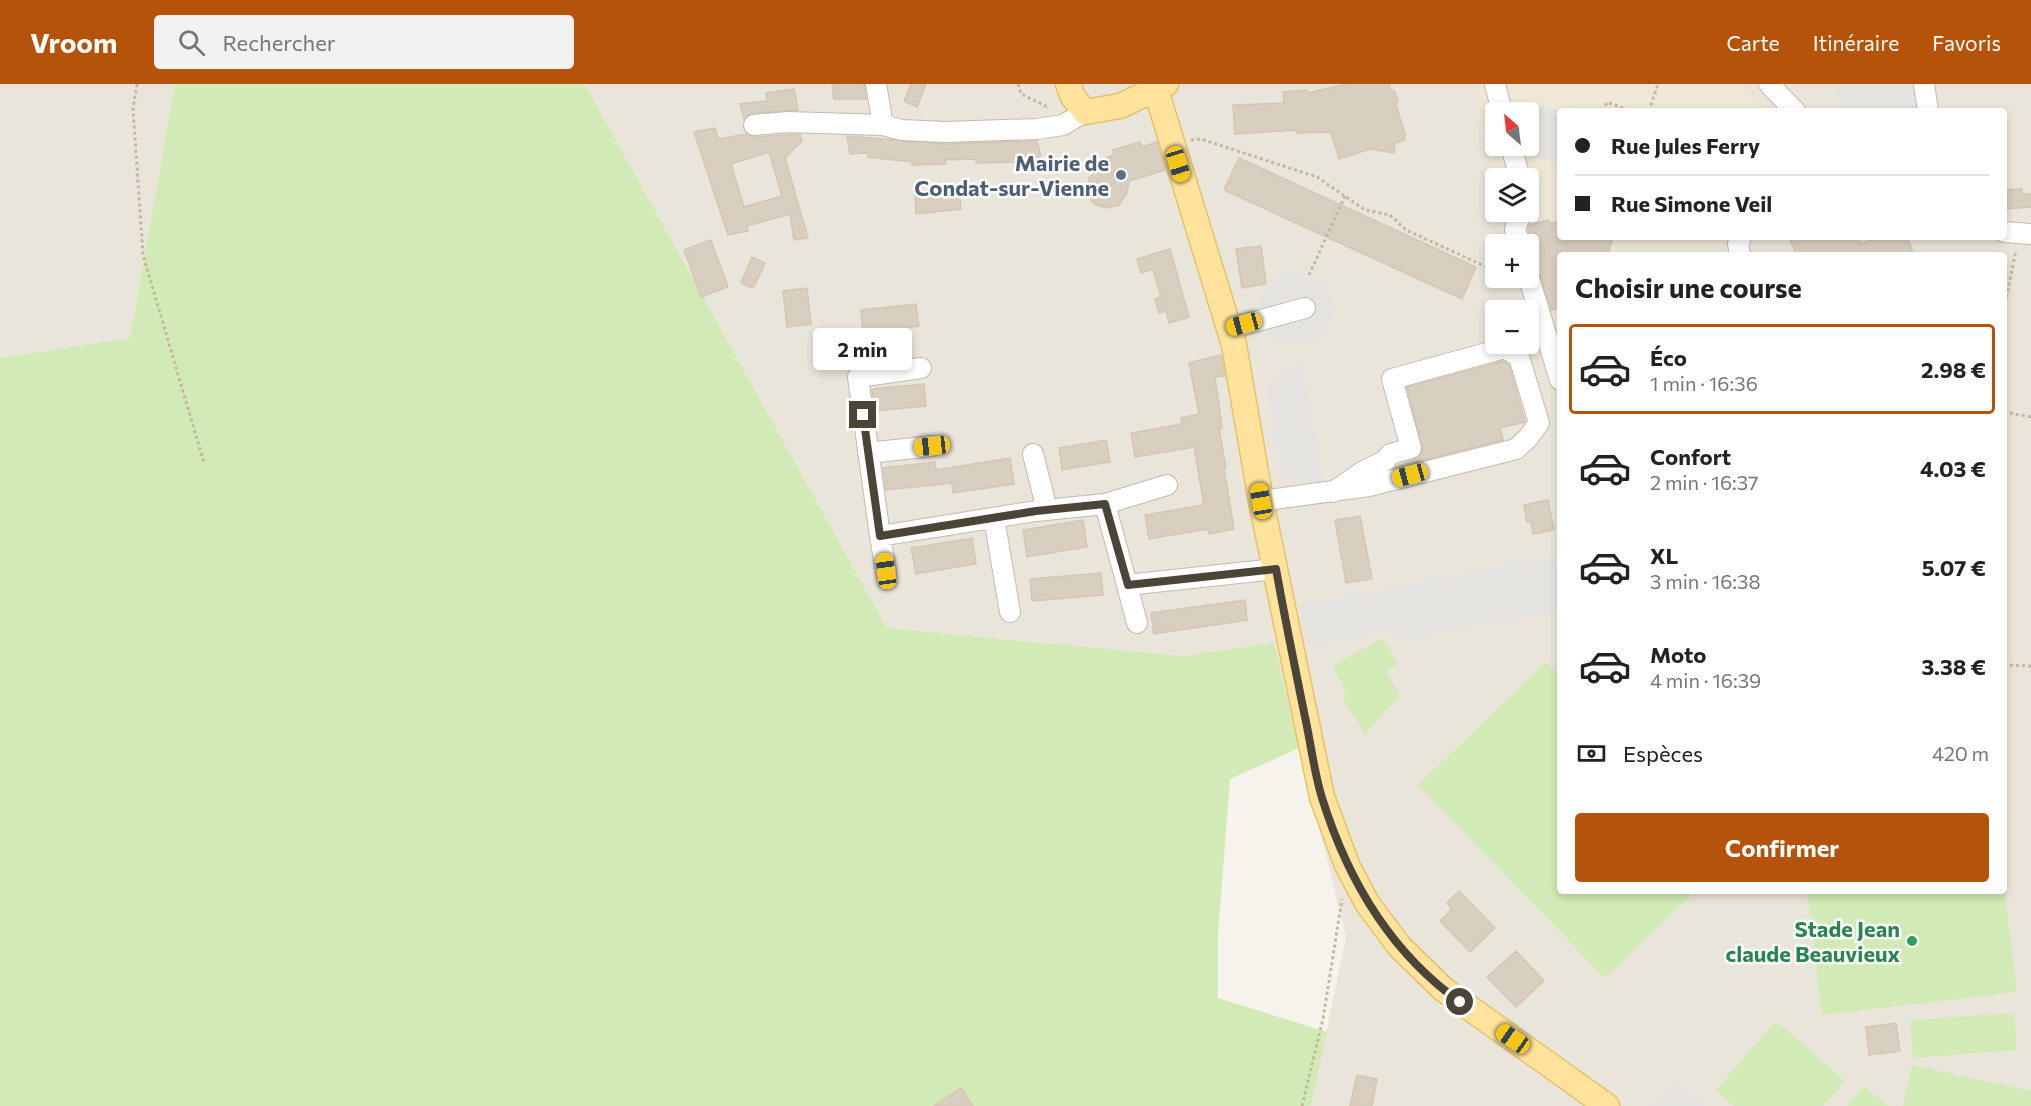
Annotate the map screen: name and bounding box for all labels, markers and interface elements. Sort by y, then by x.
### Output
search box [154,15,574,69]
text: Vroom [30,25,118,59]
icon: search [175,26,208,59]
text: Rechercher [223,29,336,56]
text: Carte [1726,30,1780,55]
text: Itinéraire [1813,30,1899,55]
text: Favoris [1932,30,2001,55]
north arrow [1485,102,1539,156]
map controls [1485,102,1539,354]
text: Rue Jules Ferry [1611,132,1760,159]
car [1164,144,1192,184]
place label: Mairie de Condat-sur-Vienne [914,149,1109,201]
marker: Mairie de Condat-sur-Vienne [1114,168,1128,182]
button: layers [1485,168,1539,222]
text: Rue Simone Veil [1611,190,1772,217]
button: + [1485,234,1539,288]
text: Choisir une course [1575,271,1802,304]
button: − [1485,300,1539,354]
car [1224,311,1264,337]
callout: 2 min [814,328,912,370]
text: 2 min [838,337,887,361]
icon: car [1578,342,1632,396]
text: Éco [1650,344,1687,371]
text: 2.98 € [1921,356,1986,383]
text: 1 min · 16:36 [1650,371,1758,395]
route end [849,401,876,428]
car [913,435,951,457]
icon: car [1578,441,1632,495]
text: Confort [1650,443,1731,470]
text: 4.03 € [1920,455,1986,482]
car [1390,462,1430,488]
text: 2 min · 16:37 [1650,470,1759,494]
car [1249,482,1273,520]
icon: car [1578,540,1632,594]
text: XL [1650,542,1678,569]
car [875,552,897,590]
text: 5.07 € [1922,554,1986,581]
text: 3 min · 16:38 [1650,569,1761,593]
icon: car [1578,639,1632,693]
text: Moto [1650,641,1706,668]
text: 3.38 € [1922,653,1986,680]
text: 4 min · 16:39 [1650,668,1761,692]
icon: cash [1575,737,1608,770]
text: Espèces [1623,740,1703,767]
text: 420 m [1932,741,1989,765]
button: Confirmer [1575,813,1989,882]
place label: Stade Jean claude Beauvieux [1726,915,1901,967]
marker: Stade Jean claude Beauvieux [1905,934,1919,948]
route start [1446,988,1473,1015]
car [1493,1021,1533,1057]

